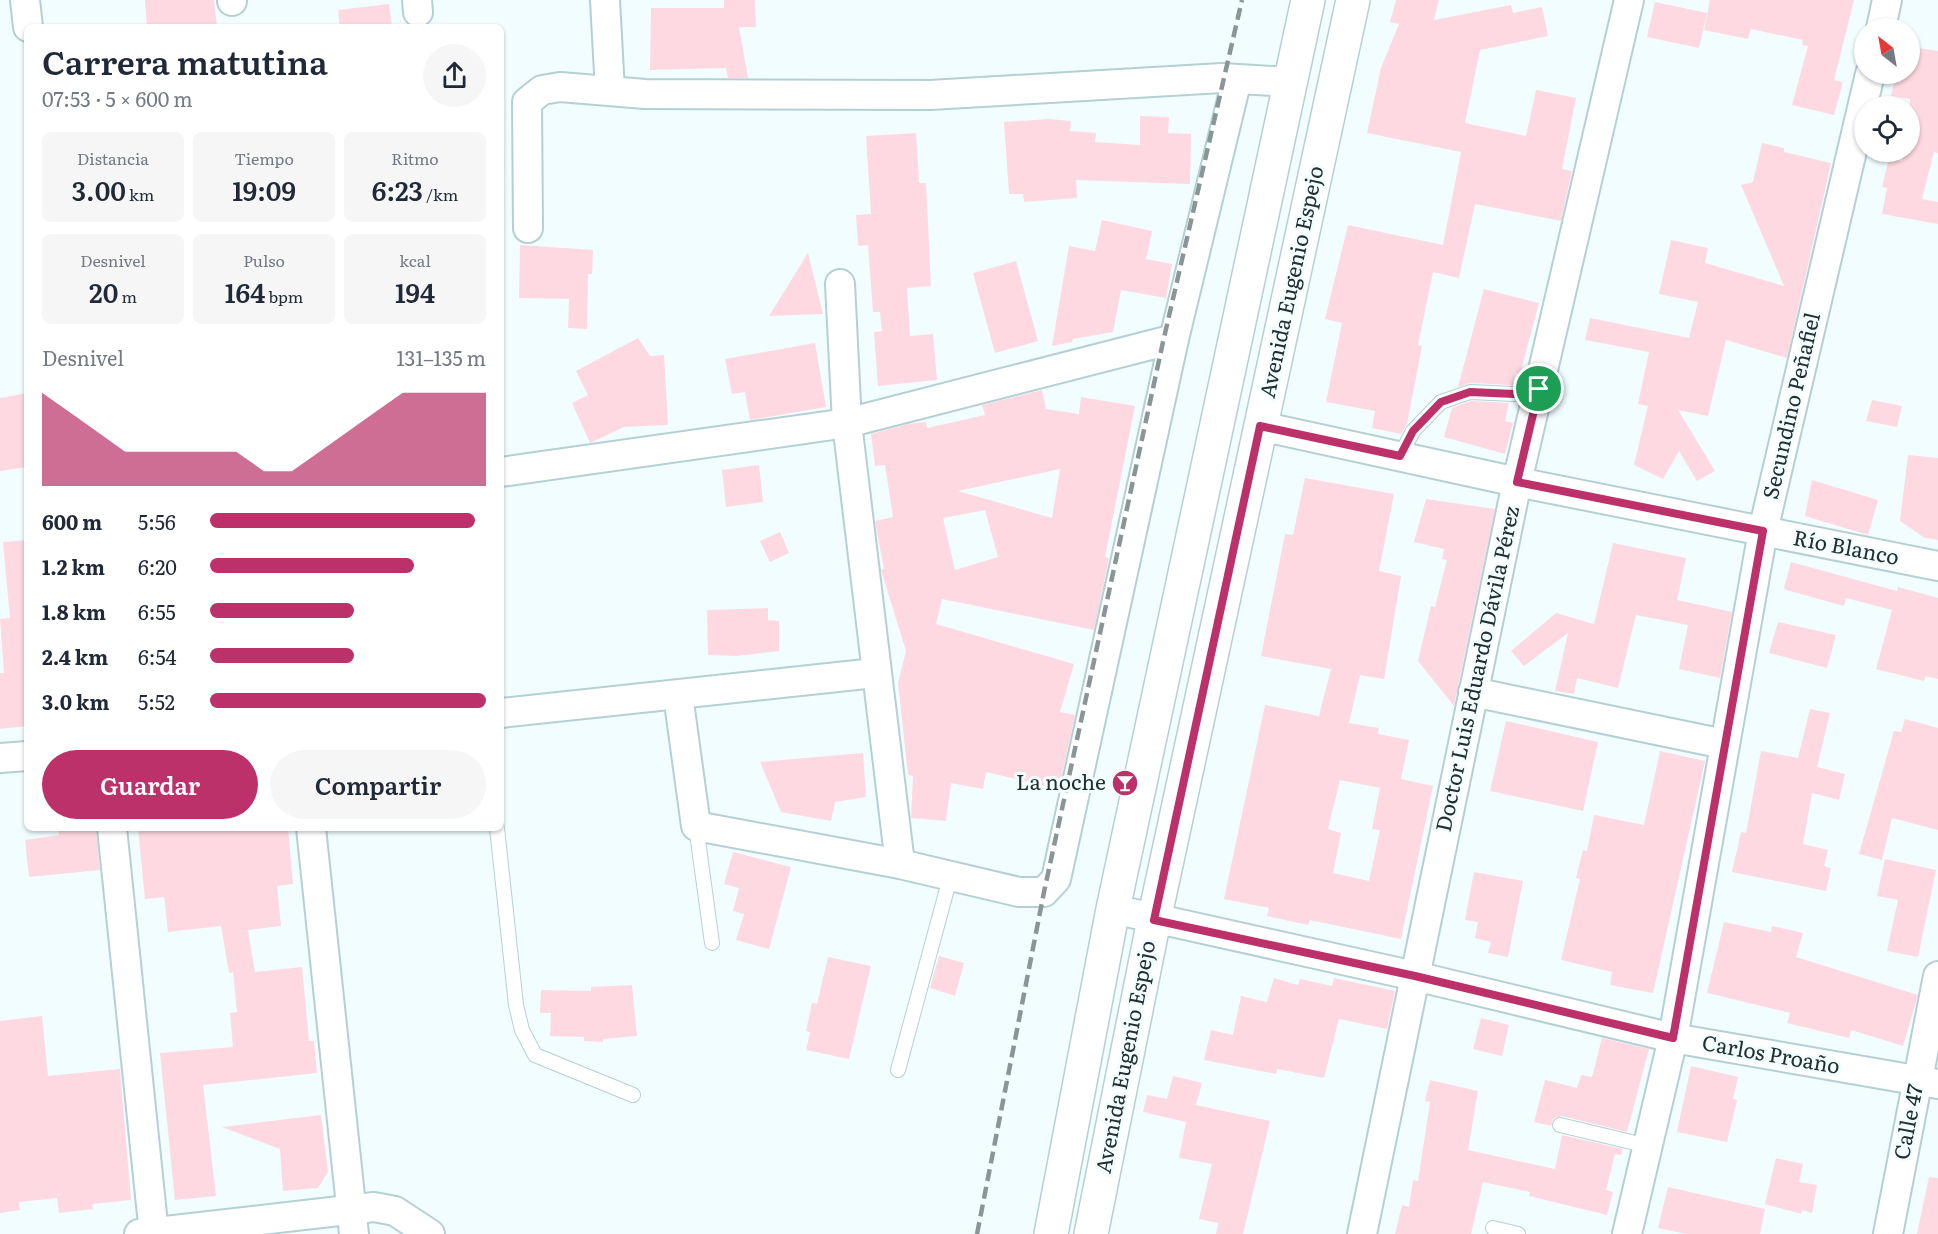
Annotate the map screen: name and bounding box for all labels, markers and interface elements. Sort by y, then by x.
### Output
north arrow [1854,18,1920,84]
map controls [1854,18,1920,162]
text: Carrera matutina [42,36,328,85]
button: share [423,44,486,107]
text: 07:53 · 5 × 600 m [42,83,193,113]
button: locate [1854,96,1920,162]
text: Distancia [77,146,149,170]
text: Tiempo [234,146,294,170]
text: Ritmo [391,146,439,170]
street label: Avenida Eugenio Espejo [1250,162,1329,401]
text: 3.00 [72,170,126,209]
text: 19:09 [232,170,296,209]
text: 6:23 [372,170,423,209]
text: km [126,182,154,206]
text: /km [423,182,458,206]
text: Desnivel [80,248,146,272]
text: Pulso [243,248,285,272]
text: kcal [399,248,431,272]
text: 20 [89,272,118,311]
text: 164 [225,272,265,311]
text: 194 [395,272,435,311]
text: m [118,284,137,308]
text: bpm [265,284,303,308]
street label: Secundino Peñafiel [1753,309,1826,502]
text: Desnivel [42,342,124,372]
text: 131–135 m [396,342,486,372]
pin [1513,363,1564,414]
icon: arrive [1522,372,1555,405]
street label: Doctor Luis Eduardo Dávila Pérez [1426,503,1525,834]
text: 600 m [42,506,102,536]
text: 5:56 [138,506,176,536]
street label: Río Blanco [1791,520,1902,571]
text: 1.2 km [42,551,105,581]
text: 6:20 [138,551,177,581]
text: 1.8 km [42,596,106,626]
text: 6:55 [138,596,176,626]
text: 2.4 km [42,641,108,671]
text: 6:54 [138,641,177,671]
text: 3.0 km [42,686,109,716]
text: 5:52 [138,686,175,716]
button: Guardar [42,750,258,819]
button: Compartir [270,750,486,819]
place label: La noche [1016,765,1106,796]
bar icon: La noche [1110,768,1140,798]
street label: Avenida Eugenio Espejo [1086,937,1161,1176]
street label: Carlos Proaño [1700,1025,1843,1080]
street label: Calle 47 [1884,1081,1929,1162]

